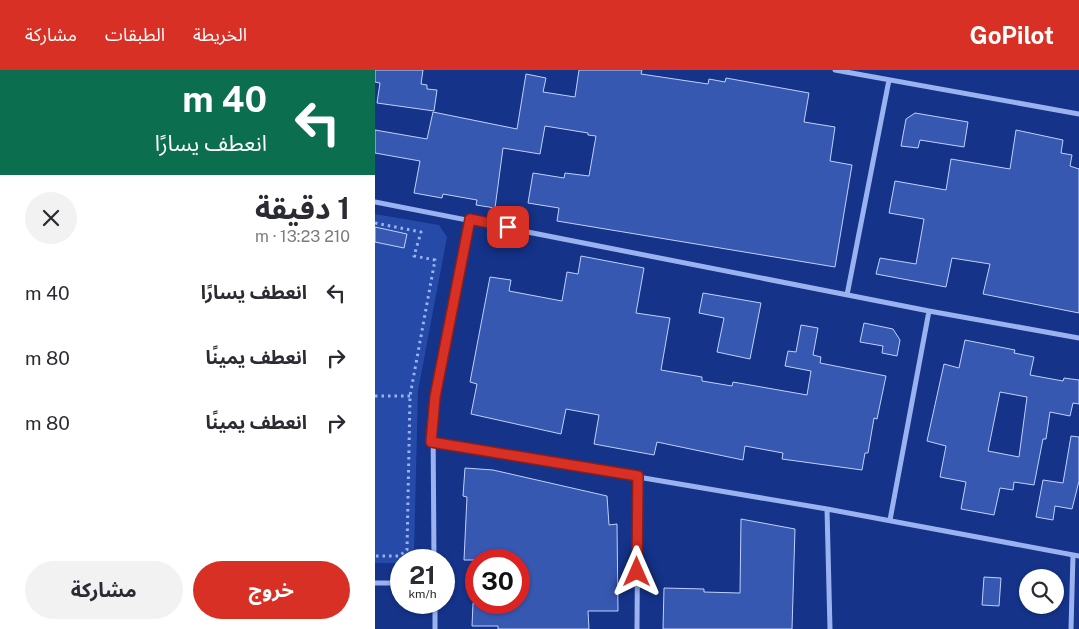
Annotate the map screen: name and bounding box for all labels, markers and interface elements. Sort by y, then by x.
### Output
text: GoPilot [970,21,1054,49]
text: مشاركة [25,24,77,45]
text: الطبقات [105,24,165,45]
text: الخريطة [193,24,247,45]
text: 40 m [182,79,267,120]
icon: left [285,90,350,155]
text: انعطف يسارًا [155,130,267,156]
text: 1 دقيقة [255,190,350,226]
button: close [25,192,77,244]
pin [487,206,529,248]
icon: arrive [494,213,522,241]
text: 210 m · 13:23 [255,227,350,246]
icon: left [322,279,350,307]
text: انعطف يسارًا [201,281,307,303]
text: 40 m [25,282,70,304]
icon: right [322,344,350,372]
text: انعطف يمينًا [206,346,307,368]
text: 80 m [25,347,70,369]
icon: right [322,409,350,437]
text: انعطف يمينًا [206,411,307,433]
text: 80 m [25,412,70,434]
position arrow [610,545,662,597]
speed limit sign: 30 [465,549,530,614]
text: 21 [409,560,436,590]
button: مشاركة [25,561,183,619]
button: خروج [193,561,350,619]
map controls [1019,569,1064,614]
button: search [1019,569,1064,614]
text: km/h [408,587,437,601]

